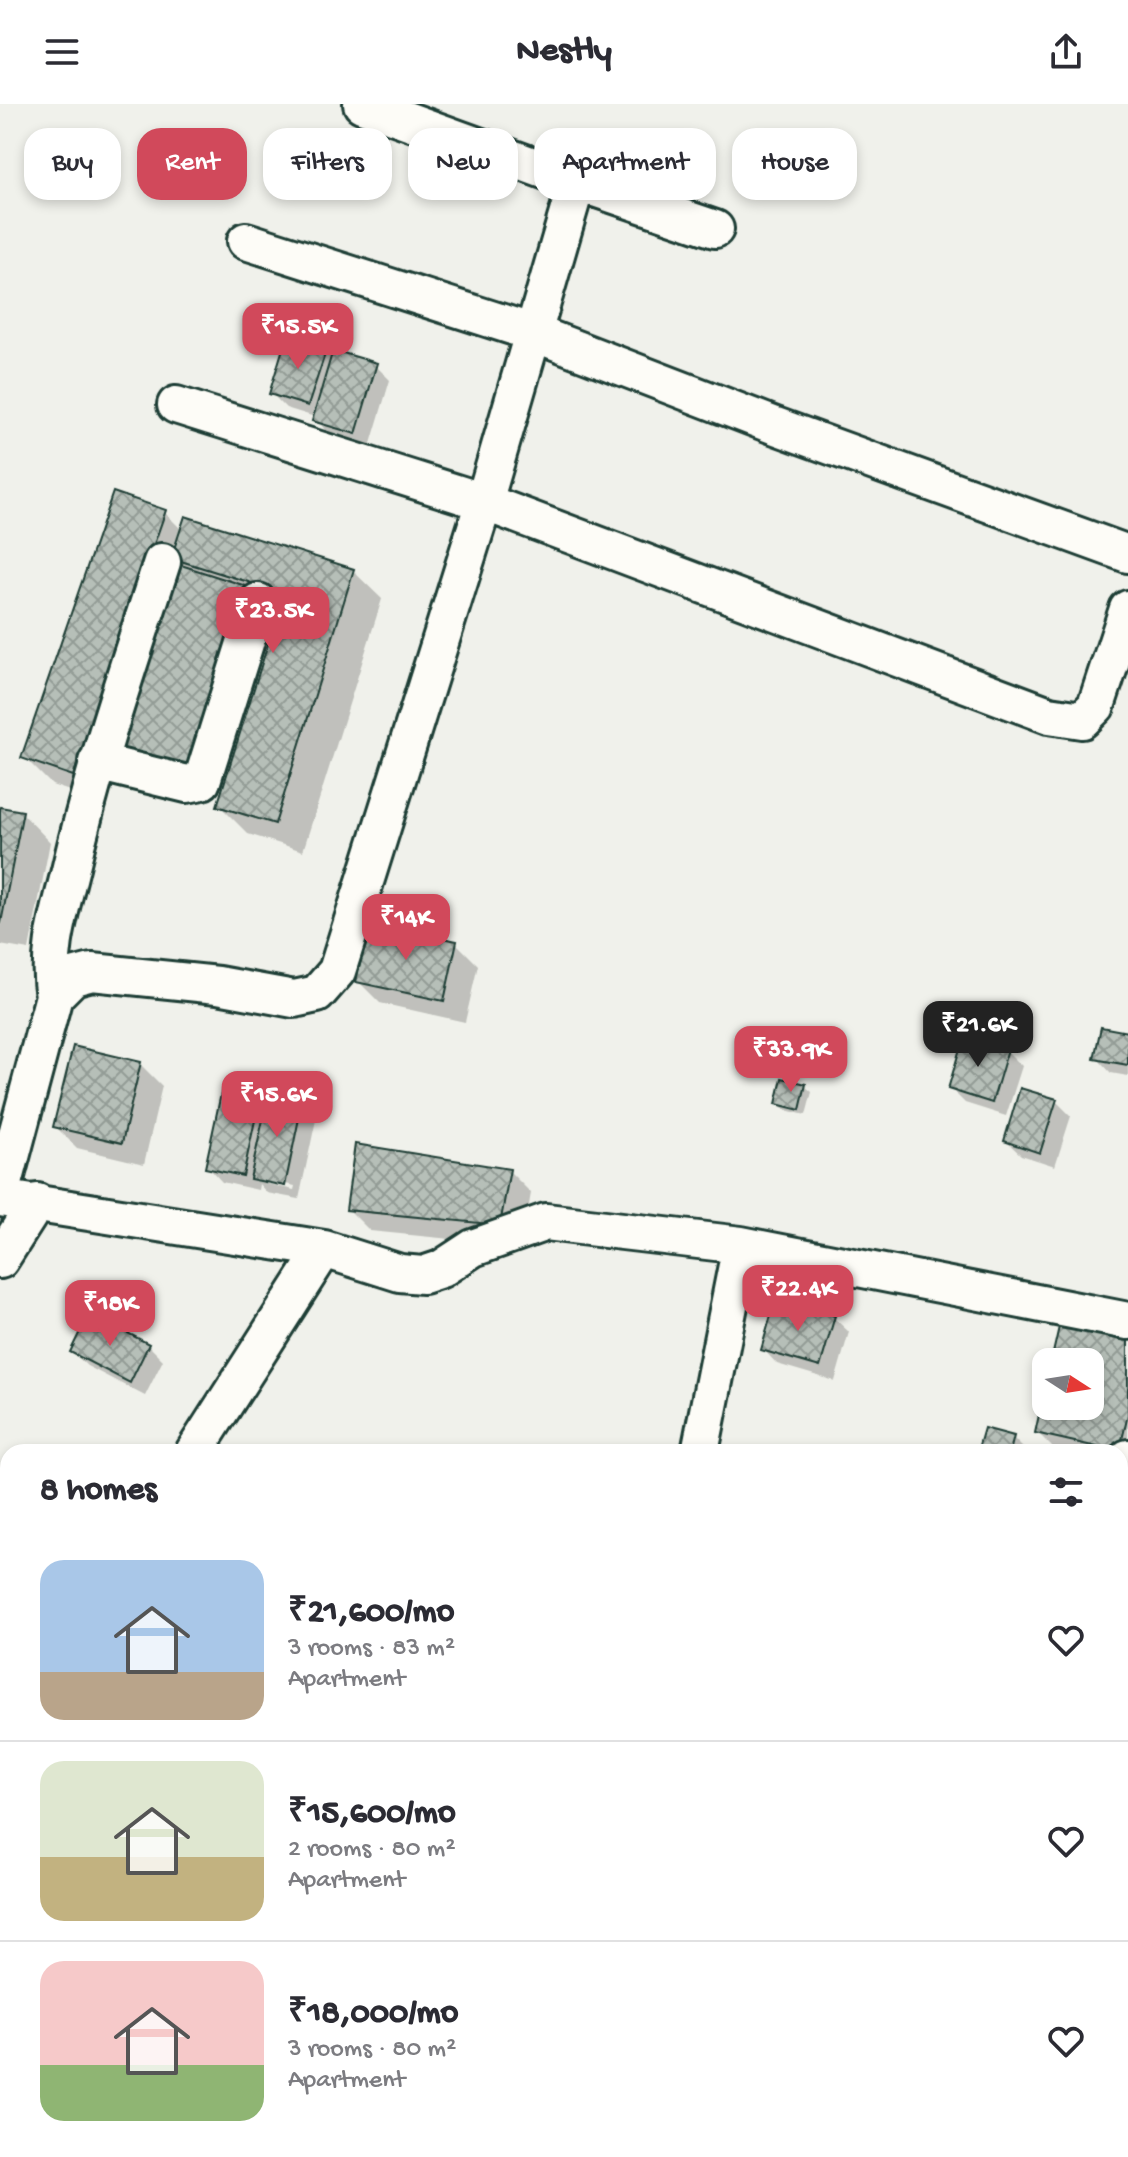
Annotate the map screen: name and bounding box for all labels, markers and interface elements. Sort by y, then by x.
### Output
icon: menu [40,30,84,74]
icon: share [1044,30,1088,74]
text: Nestly [516,31,612,74]
chip: Buy [24,128,121,200]
chip: Rent [137,128,247,200]
chip: Filters [263,128,392,200]
chip: New [408,128,518,200]
chip: Apartment [534,128,716,200]
chip: House [732,128,857,200]
pin: ₹15.5K [233,303,363,371]
text: ₹15.5K [260,313,336,344]
pin: ₹23.5K [208,587,338,655]
text: ₹23.5K [234,597,312,628]
pin: ₹14K [359,894,453,962]
text: ₹14K [380,904,432,935]
pin: ₹21.6K [913,1001,1043,1069]
text: ₹21.6K [941,1011,1015,1042]
pin: ₹33.9K [726,1026,856,1094]
text: ₹33.9K [752,1036,830,1067]
pin: ₹15.6K [212,1071,342,1139]
text: ₹15.6K [240,1081,314,1112]
pin: ₹22.4K [733,1265,863,1333]
text: ₹22.4K [760,1275,836,1306]
pin: ₹18K [63,1280,157,1348]
text: ₹18K [83,1290,137,1321]
north arrow [1032,1348,1104,1420]
map controls [1032,1348,1104,1420]
icon: filters [1044,1470,1088,1514]
text: 8 homes [40,1472,157,1512]
icon: home [104,1592,200,1688]
text: ₹21,600/mo [288,1594,454,1634]
icon: heart [1044,1618,1088,1662]
text: 3 rooms · 83 m² [288,1634,455,1665]
text: Apartment [288,1665,405,1696]
icon: home [104,1793,200,1889]
text: ₹15,600/mo [288,1795,456,1835]
icon: heart [1044,1819,1088,1863]
text: 2 rooms · 80 m² [288,1835,456,1866]
text: Apartment [288,1866,405,1897]
icon: home [104,1993,200,2089]
text: ₹18,000/mo [288,1995,458,2035]
icon: heart [1044,2019,1088,2063]
text: 3 rooms · 80 m² [288,2035,456,2066]
text: Apartment [288,2066,405,2097]

